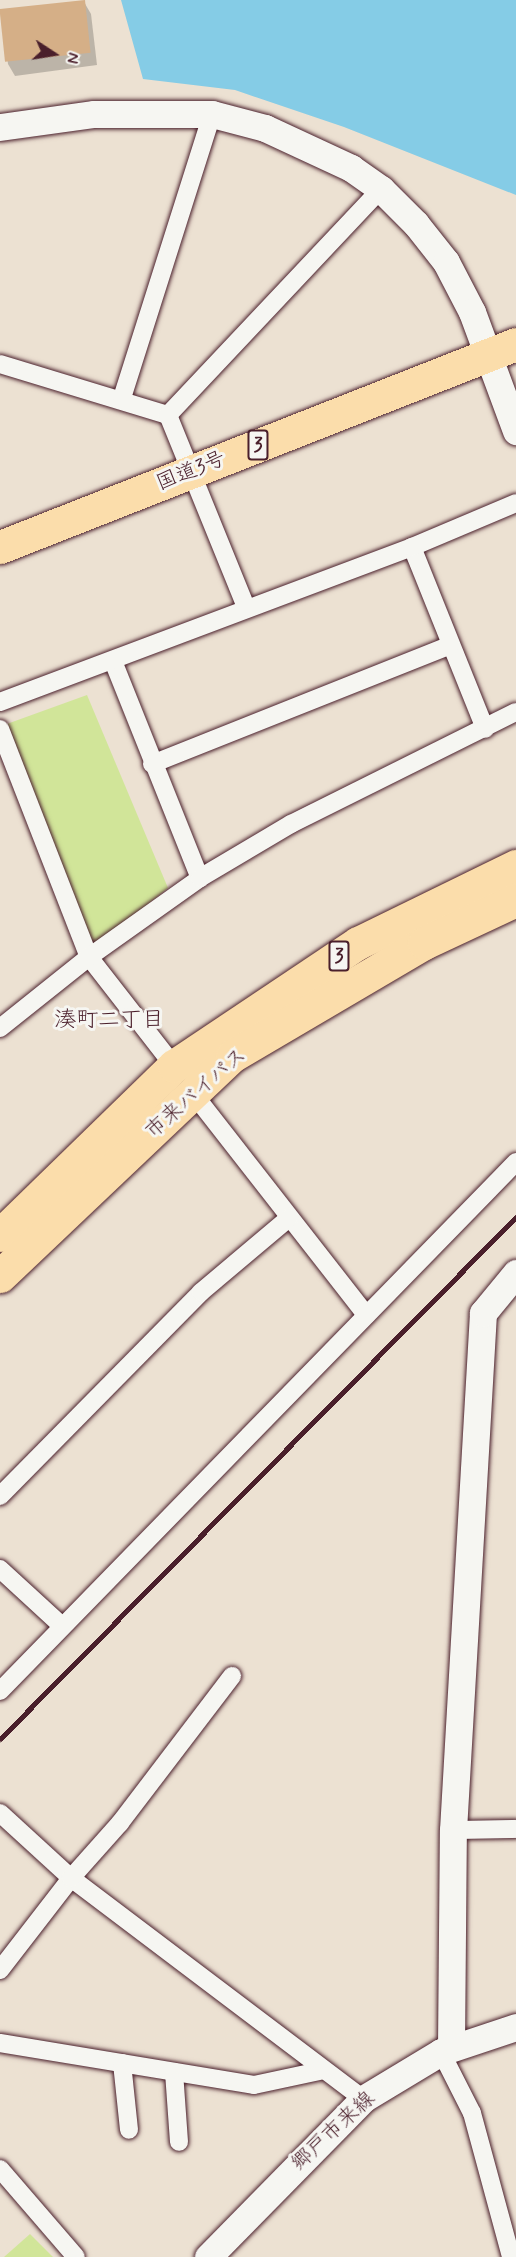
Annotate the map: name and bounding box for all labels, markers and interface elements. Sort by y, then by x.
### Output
north arrow [24,24,84,84]
text: N [61,50,83,65]
road number: 3 [246,428,270,462]
street label: 国道3号 [153,446,229,496]
road number: 3 [327,939,351,973]
district label: 湊町二丁目 [54,1008,164,1034]
street label: 市来バイパス [140,1042,252,1144]
street label: 郷戸市来線 [286,2086,380,2176]

